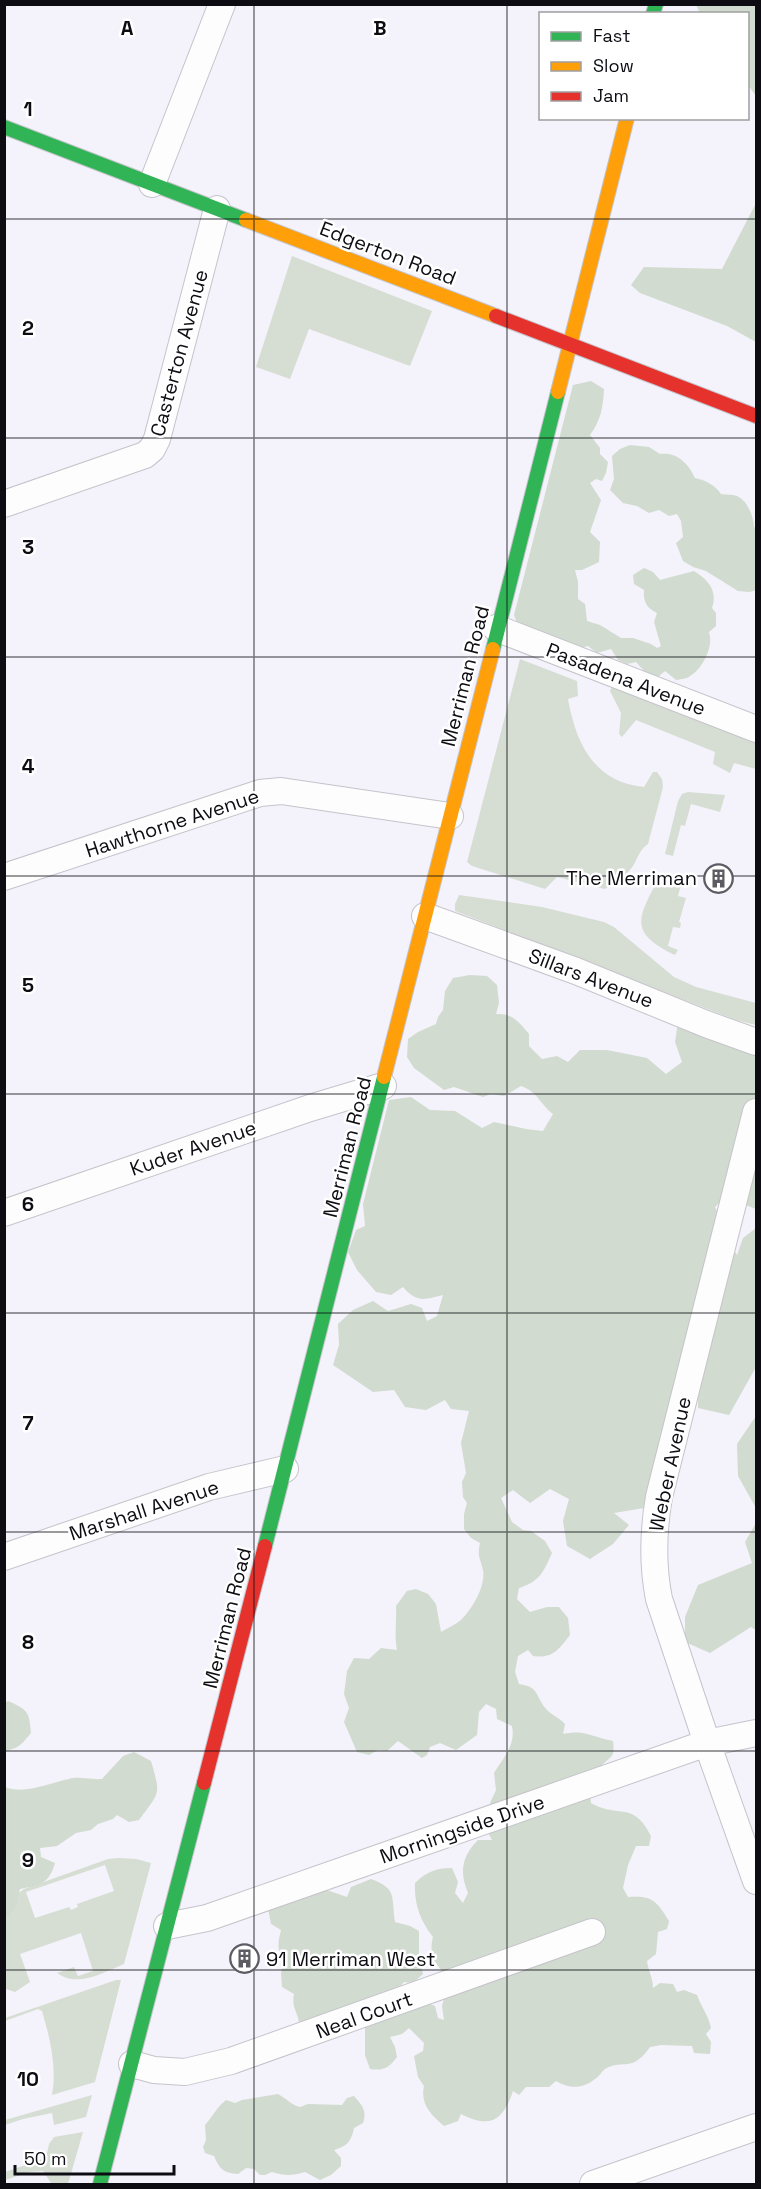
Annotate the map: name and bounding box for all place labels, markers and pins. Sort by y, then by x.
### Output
building icon: The Merriman [702,862,734,894]
place label: The Merriman [566,865,697,891]
building icon: 91 Merriman West [229,1943,261,1975]
place label: 91 Merriman West [266,1946,435,1972]

